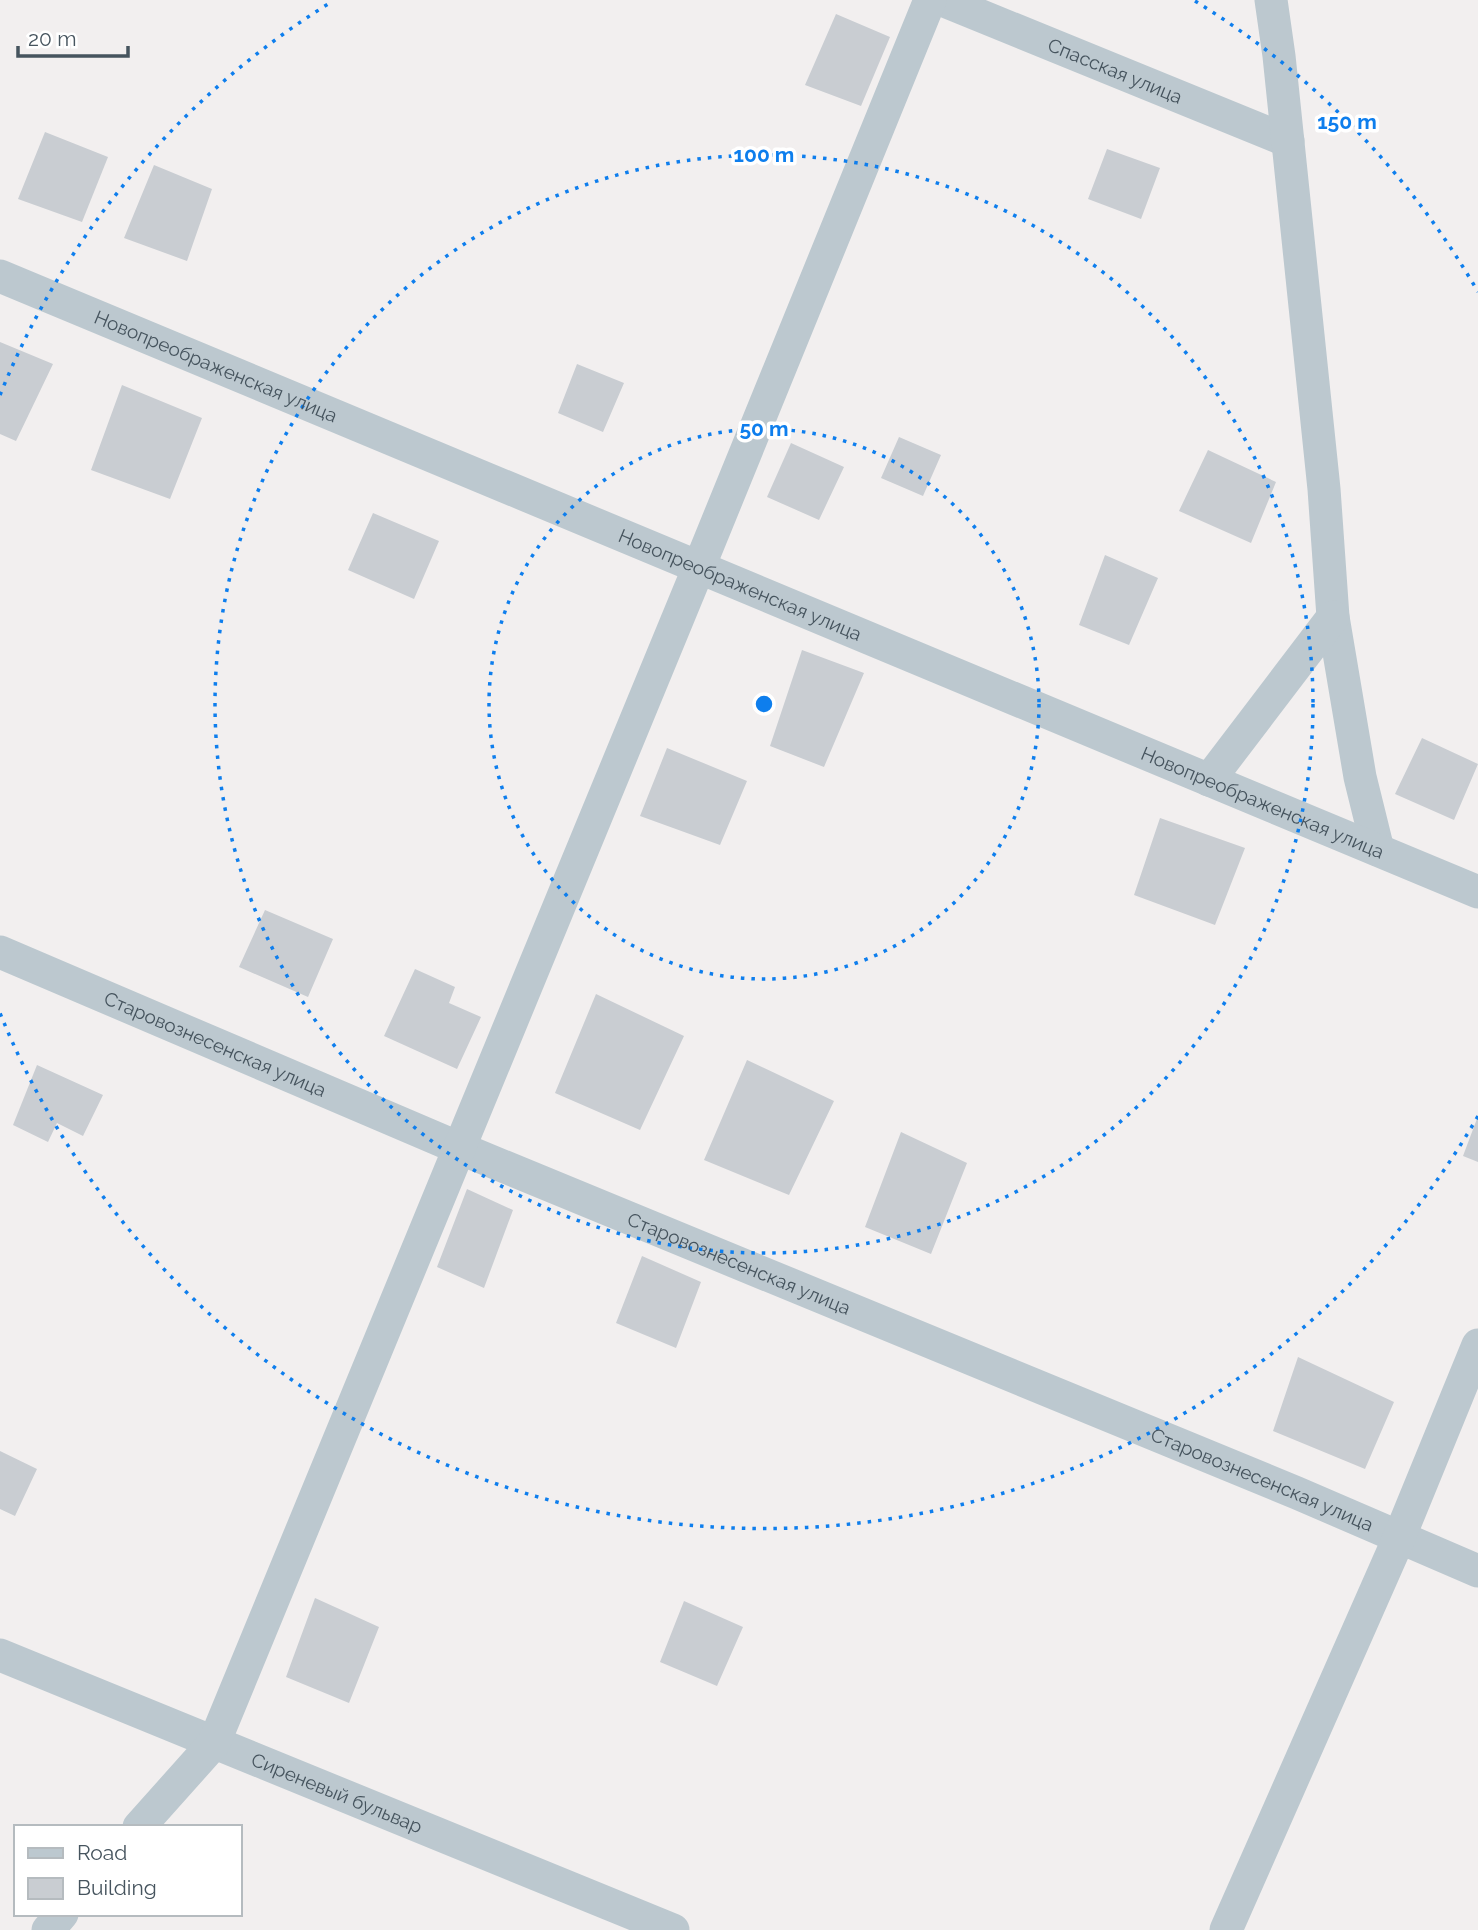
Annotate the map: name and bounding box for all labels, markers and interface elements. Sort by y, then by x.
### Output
scale bar [18,14,128,58]
text: 20 m [28,26,76,51]
street label: Спасская улица [1045,33,1186,108]
text: 150 m [1317,109,1377,134]
text: 100 m [734,142,794,167]
street label: Новопреображенская улица [91,306,341,426]
text: 50 m [739,416,789,441]
street label: Новопреображенская улица [616,524,865,645]
centre of rings [752,692,776,716]
street label: Новопреображенская улица [1138,742,1387,863]
street label: Старовознесенская улица [101,987,329,1101]
street label: Старовознесенская улица [624,1208,854,1319]
street label: Старовознесенская улица [1148,1423,1377,1536]
street label: Сиреневый бульвар [248,1748,426,1837]
legend [14,1825,242,1916]
text: Road [77,1840,127,1865]
text: Building [77,1875,157,1900]

